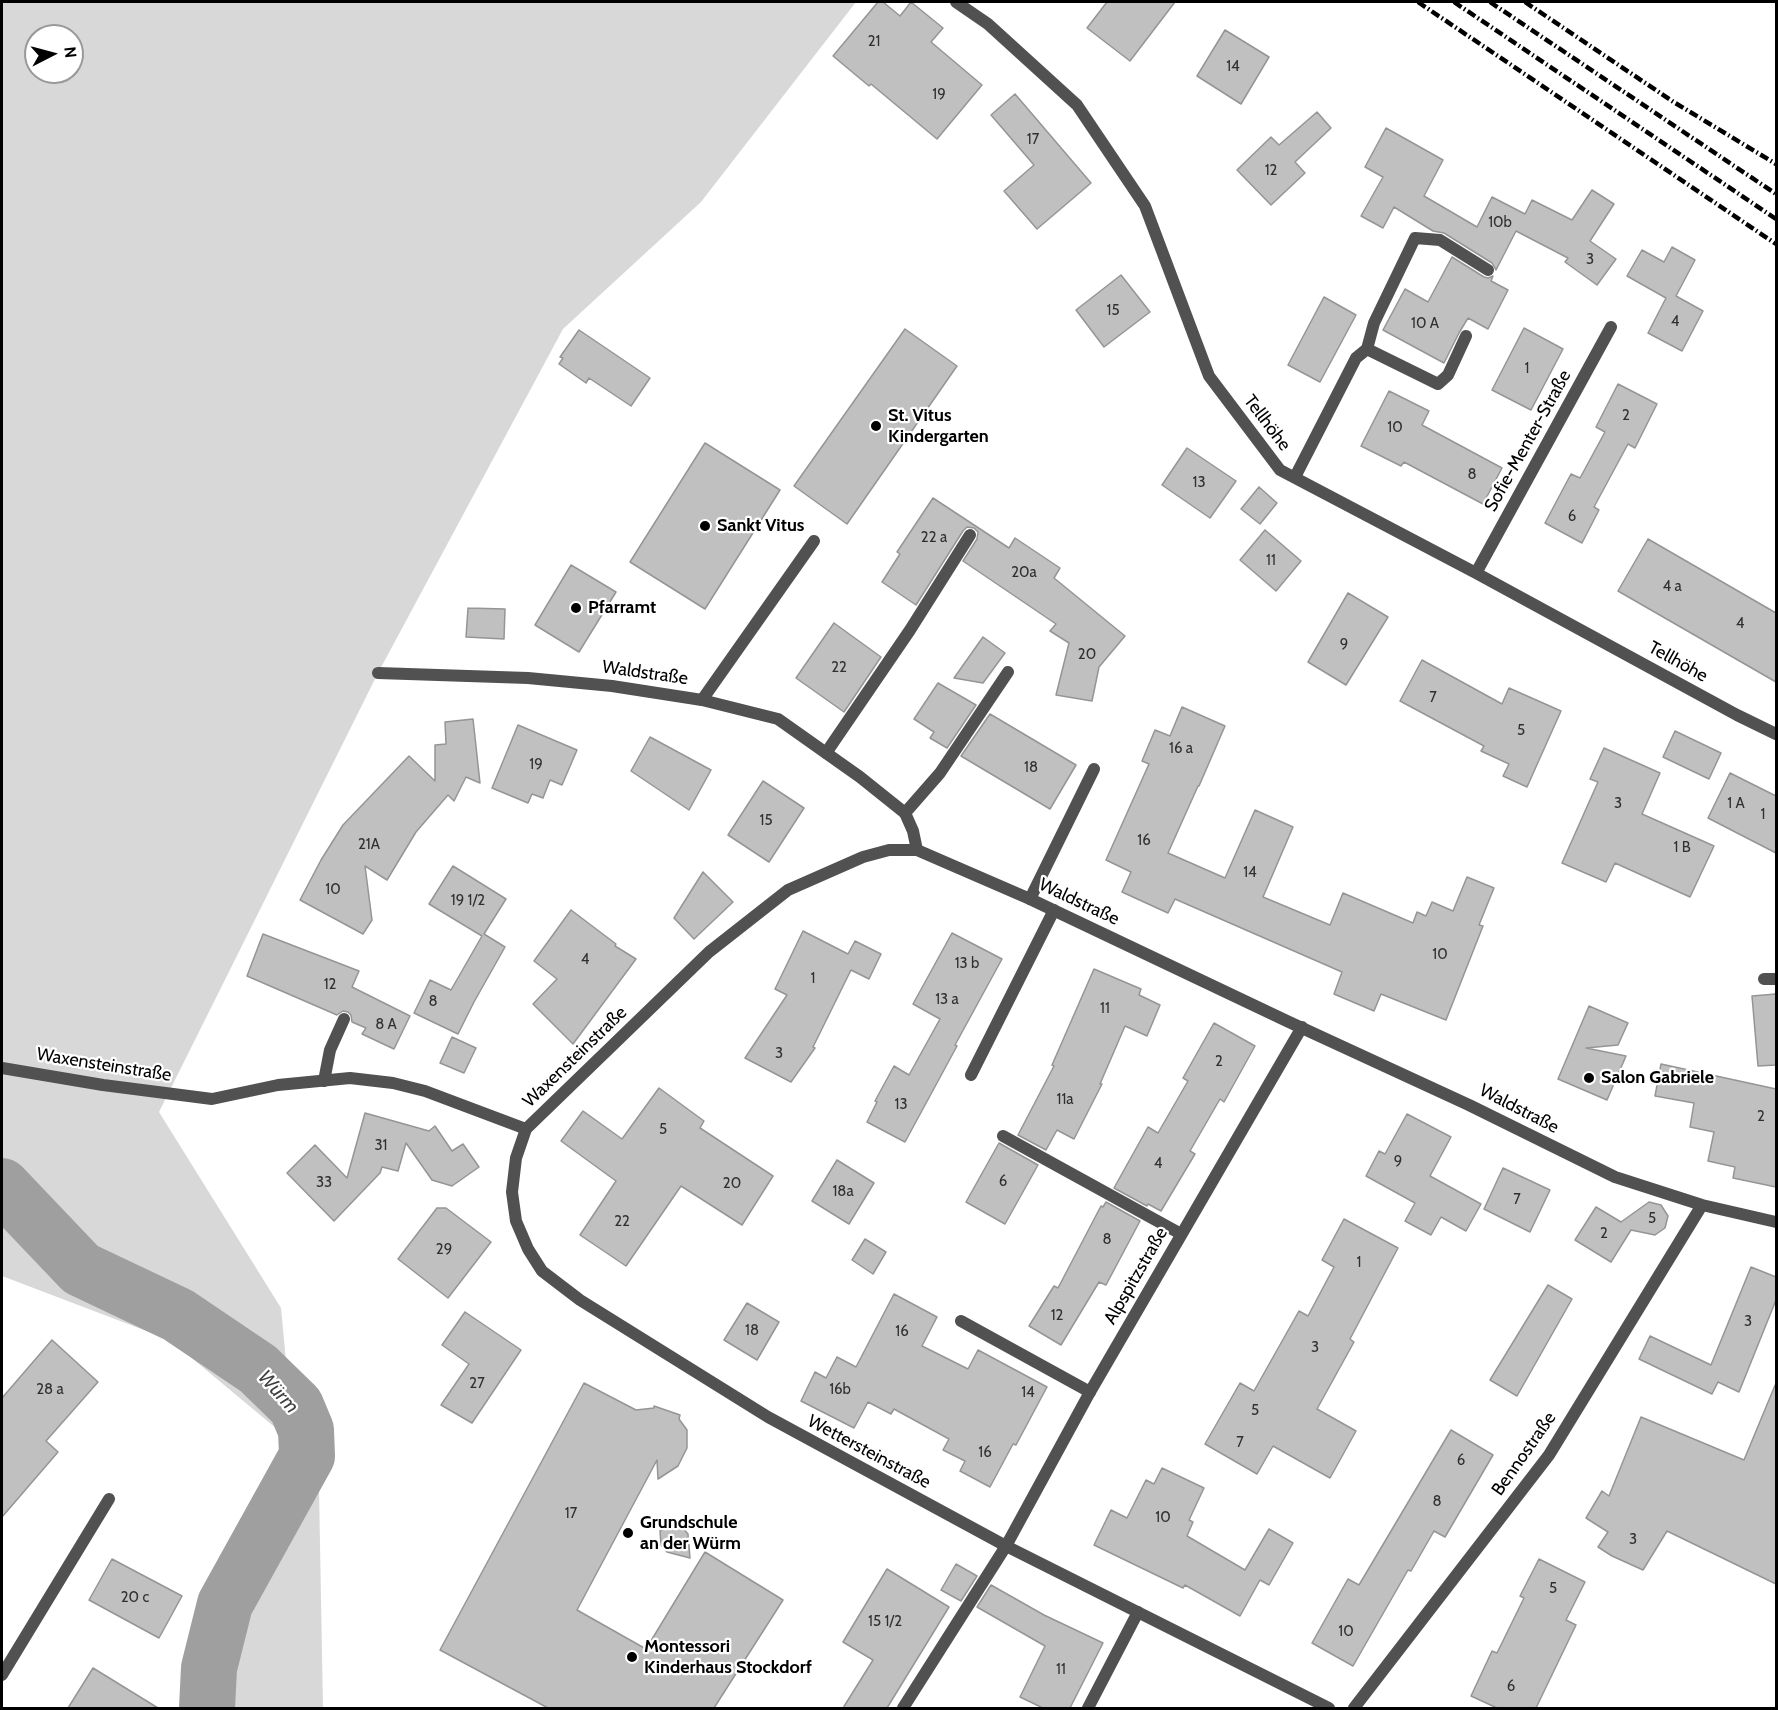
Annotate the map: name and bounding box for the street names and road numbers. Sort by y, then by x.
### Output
street label: Sofie-Menter-Straße [1480,366,1576,516]
street label: Tellhöhe [1239,391,1295,455]
street label: Tellhöhe [1645,637,1711,687]
street label: Waldstraße [601,656,689,690]
street label: Waldstraße [1035,874,1123,930]
street label: Waxensteinstraße [519,1002,631,1112]
street label: Waxensteinstraße [35,1044,173,1086]
street label: Waldstraße [1476,1080,1562,1138]
street label: Alpspitzstraße [1100,1224,1172,1328]
street label: Bennostraße [1487,1408,1561,1500]
street label: Wettersteinstraße [804,1410,934,1494]

